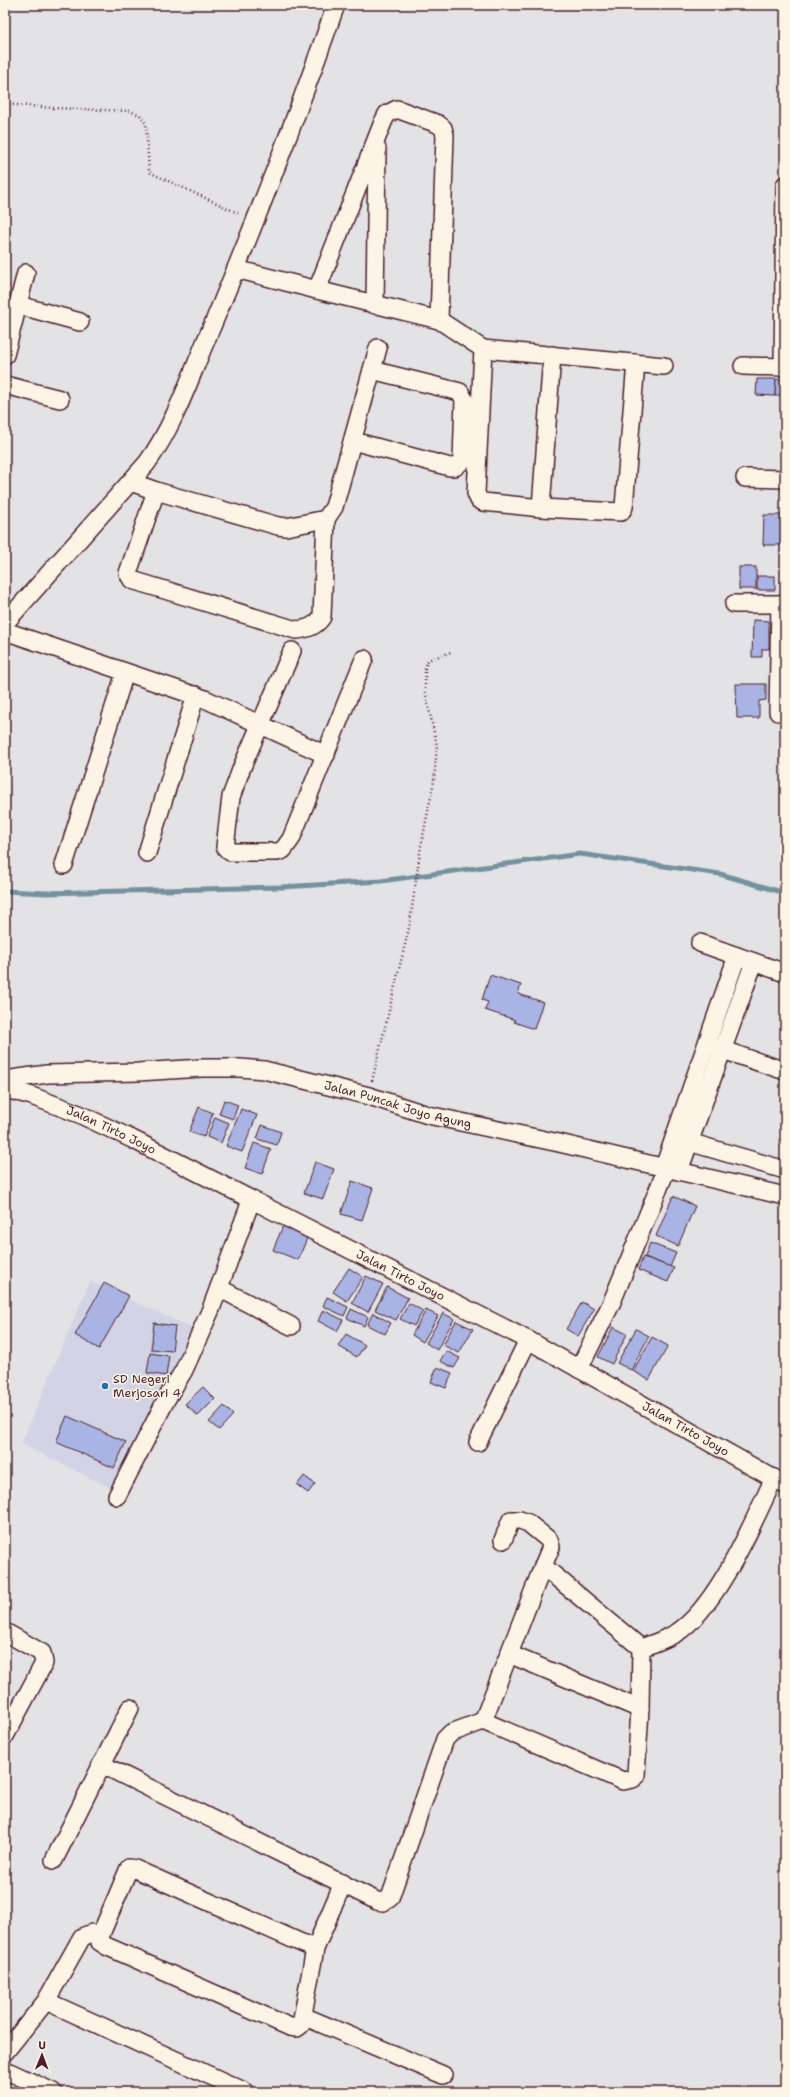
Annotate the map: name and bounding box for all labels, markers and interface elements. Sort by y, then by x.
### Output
street label: Jalan Puncak Joyo Agung [322,1077,473,1132]
street label: Jalan Tirto Joyo [64,1102,159,1158]
street label: Jalan Tirto Joyo [354,1246,448,1304]
place label: SD Negeri Merjosari 4 [113,1371,181,1401]
marker: SD Negeri Merjosari 4 [100,1381,110,1391]
street label: Jalan Tirto Joyo [639,1398,732,1460]
north arrow [22,2035,62,2075]
text: U [38,2038,46,2053]

